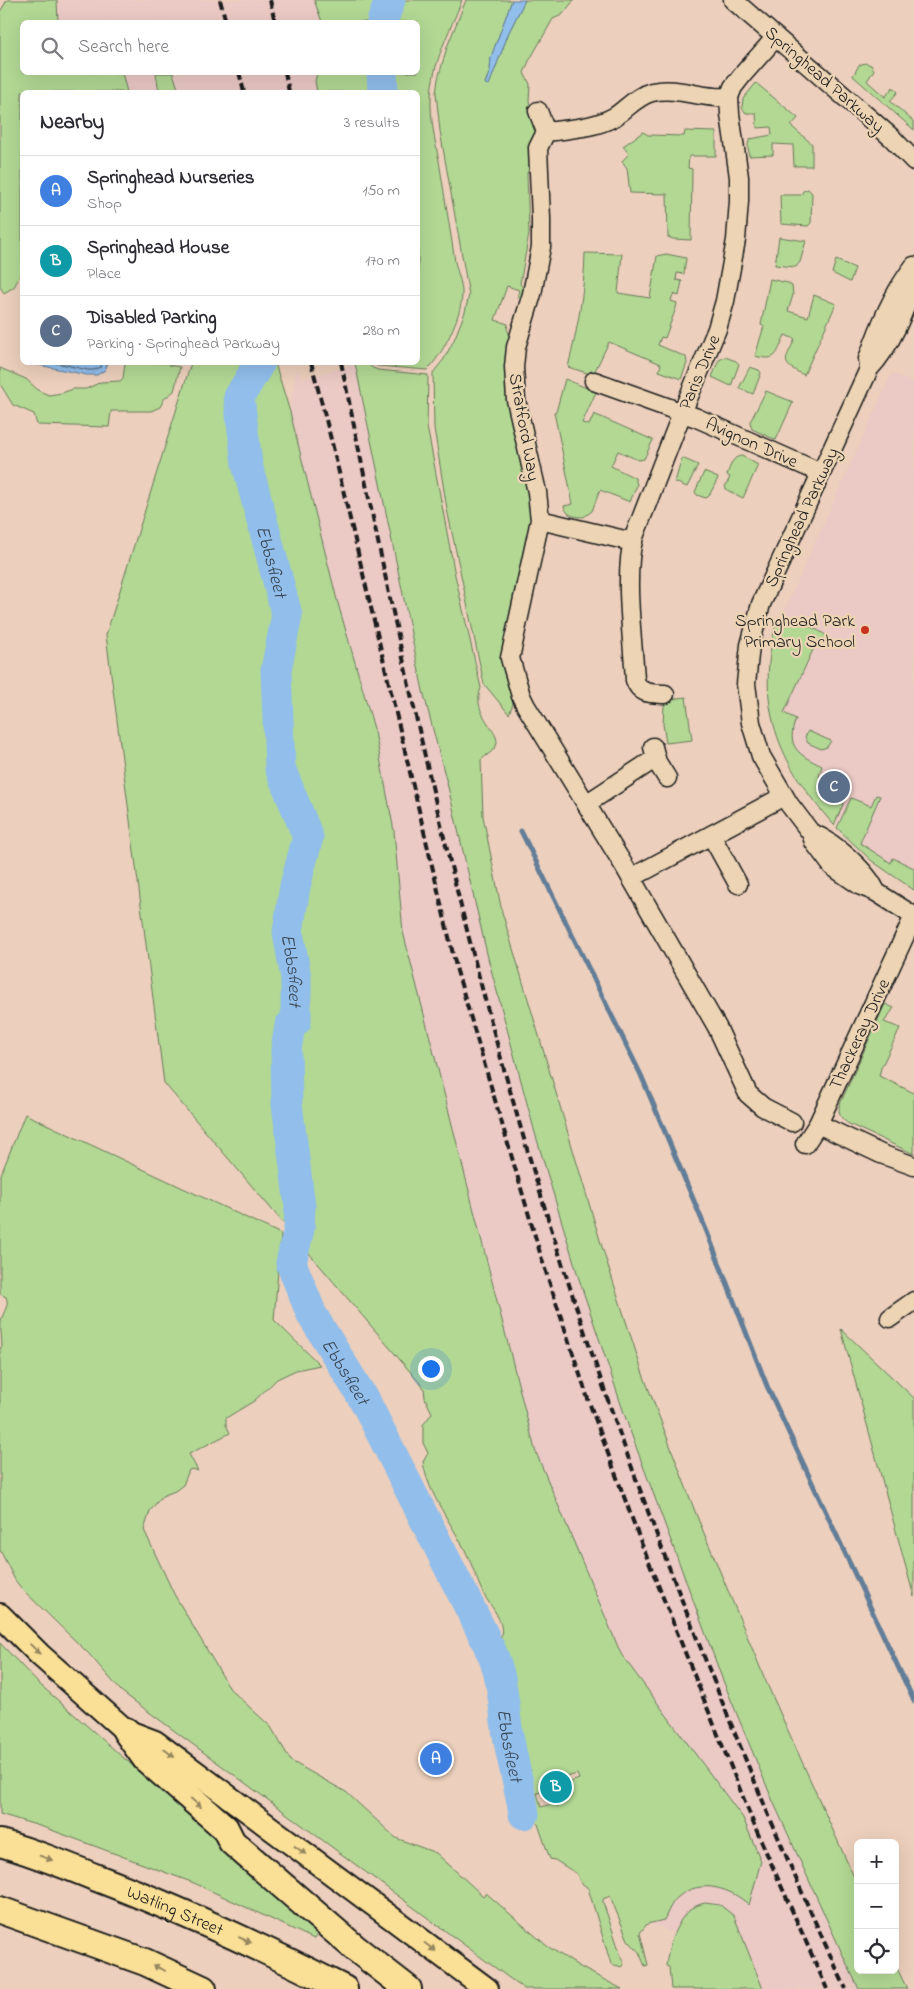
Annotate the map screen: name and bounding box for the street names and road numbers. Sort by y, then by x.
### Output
street label: Springhead Parkway [757,21,889,141]
street label: Paris Drive [673,330,729,414]
street label: Stratford Way [501,371,545,484]
street label: Avignon Drive [700,412,802,477]
street label: Springhead Parkway [759,444,848,592]
street label: Thackeray Drive [824,974,898,1095]
street label: Watling Street [122,1880,227,1944]

